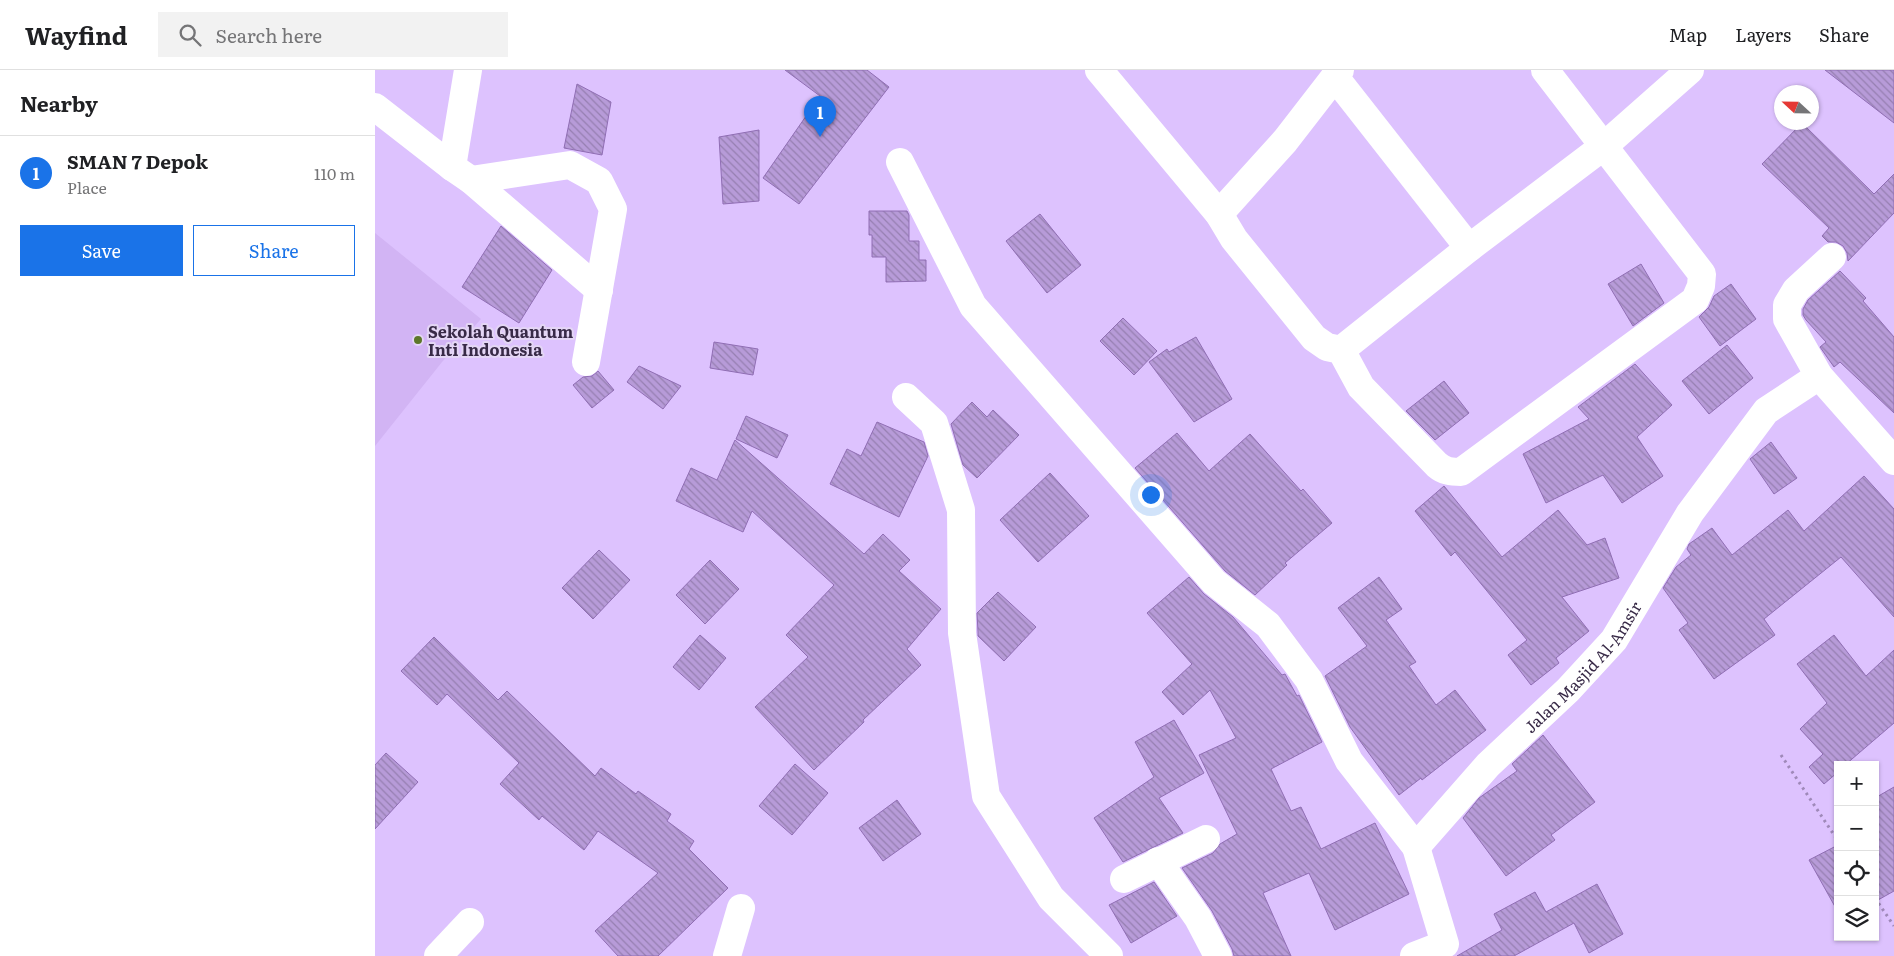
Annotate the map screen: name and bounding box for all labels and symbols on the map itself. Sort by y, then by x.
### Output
north arrow [1774,85,1819,130]
pin: 1 [804,96,836,137]
place label: Sekolah Quantum Inti Indonesia [428,319,573,361]
marker: Sekolah Quantum Inti Indonesia [412,334,424,346]
your location [1138,482,1164,508]
street label: Jalan Masjid Al-Amsir [1518,596,1647,738]

